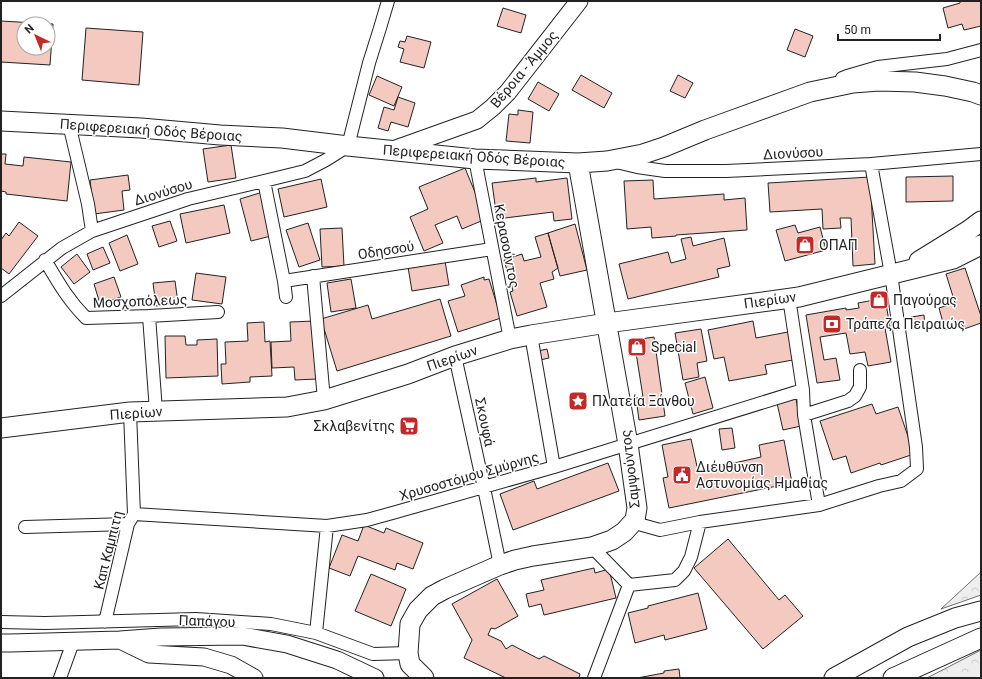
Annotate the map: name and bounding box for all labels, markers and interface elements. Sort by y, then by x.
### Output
north arrow [16,16,56,56]
scale bar [838,16,940,42]
text: N [22,21,37,36]
text: 50 m [844,23,871,37]
street label: Βέροια - Άμμος [487,27,561,111]
street label: Περιφερειακή Οδός Βέροιας [59,116,243,145]
street label: Περιφερειακή Οδός Βέροιας [382,142,566,171]
street label: Διονύσου [762,143,824,163]
street label: Διονύσου [132,176,194,208]
street label: Κερασούντος [491,203,523,289]
shop icon: ΟΠΑΠ [794,234,816,256]
place label: ΟΠΑΠ [819,237,858,253]
street label: Οδησσού [357,238,415,262]
street label: Πιερίων [743,288,797,312]
shop icon: Παγούρας [868,289,890,311]
street label: Μοσχοπόλεως [92,291,188,311]
place label: Παγούρας [893,292,957,308]
bank icon: Τράπεζα Πειραιώς [821,313,843,335]
place label: Τράπεζα Πειραιώς [846,316,965,332]
shop icon: Special [626,336,648,358]
place label: Special [651,339,696,355]
street label: Πιερίων [424,342,480,374]
place icon: Πλατεία Ξάνθου [567,390,589,412]
place label: Πλατεία Ξάνθου [592,393,695,409]
street label: Σκουφά [471,396,498,448]
street label: Πιερίων [109,403,163,423]
supermarket icon: Σκλαβενίτης [398,415,420,437]
place label: Σκλαβενίτης [314,418,395,434]
street label: Σαμψούντος [617,429,644,509]
street label: Χρυσοστόμου Σμύρνης [398,448,540,504]
place label: Διέυθυνση Αστυνομίας Ημαθίας [696,459,828,491]
public building icon: Διέυθυνση Αστυνομίας Ημαθίας [671,464,693,486]
street label: Καπ Καμπιτη [90,509,126,591]
street label: Παπάγου [178,612,236,630]

